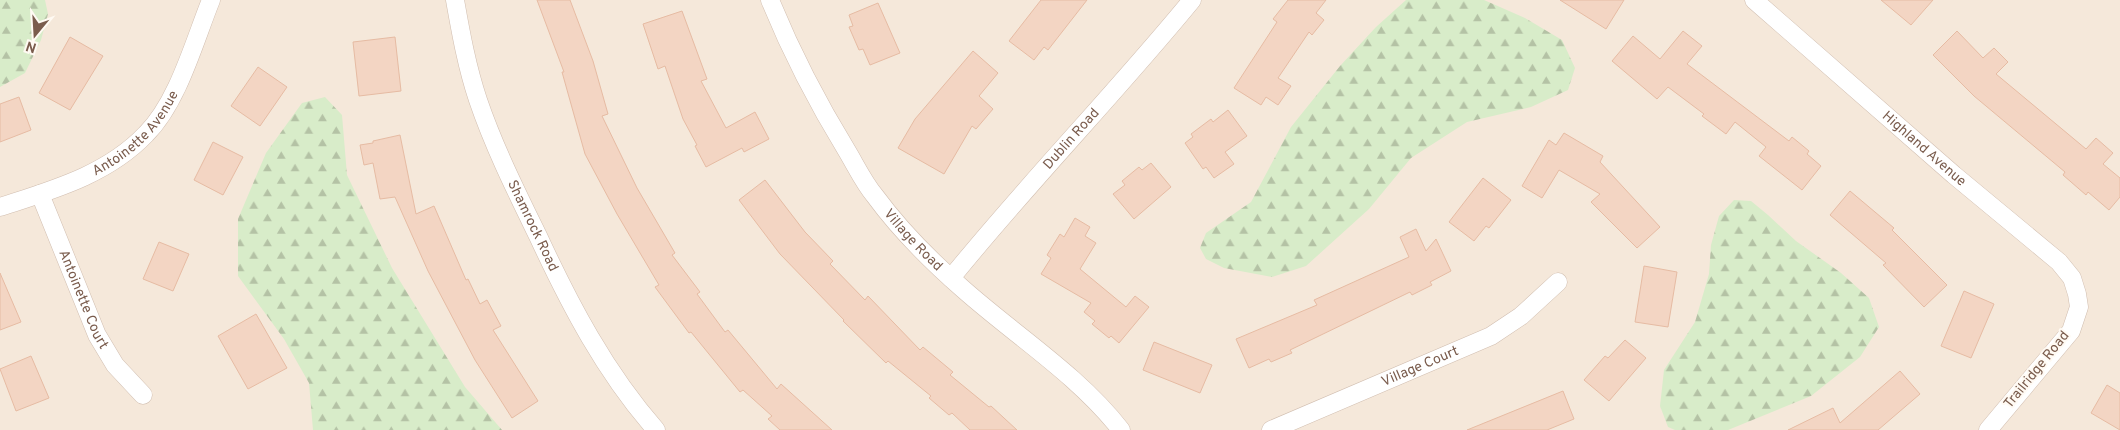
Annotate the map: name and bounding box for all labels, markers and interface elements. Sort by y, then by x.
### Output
north arrow [10,10,60,60]
text: N [24,36,39,56]
street label: Antoinette Avenue [89,88,182,180]
street label: Dublin Road [1040,105,1103,173]
street label: Highland Avenue [1879,108,1970,190]
street label: Shamrock Road [504,177,562,274]
street label: Village Road [880,206,946,275]
street label: Antoinette Court [55,247,112,352]
street label: Trailridge Road [2001,328,2073,412]
street label: Village Court [1379,342,1461,390]

